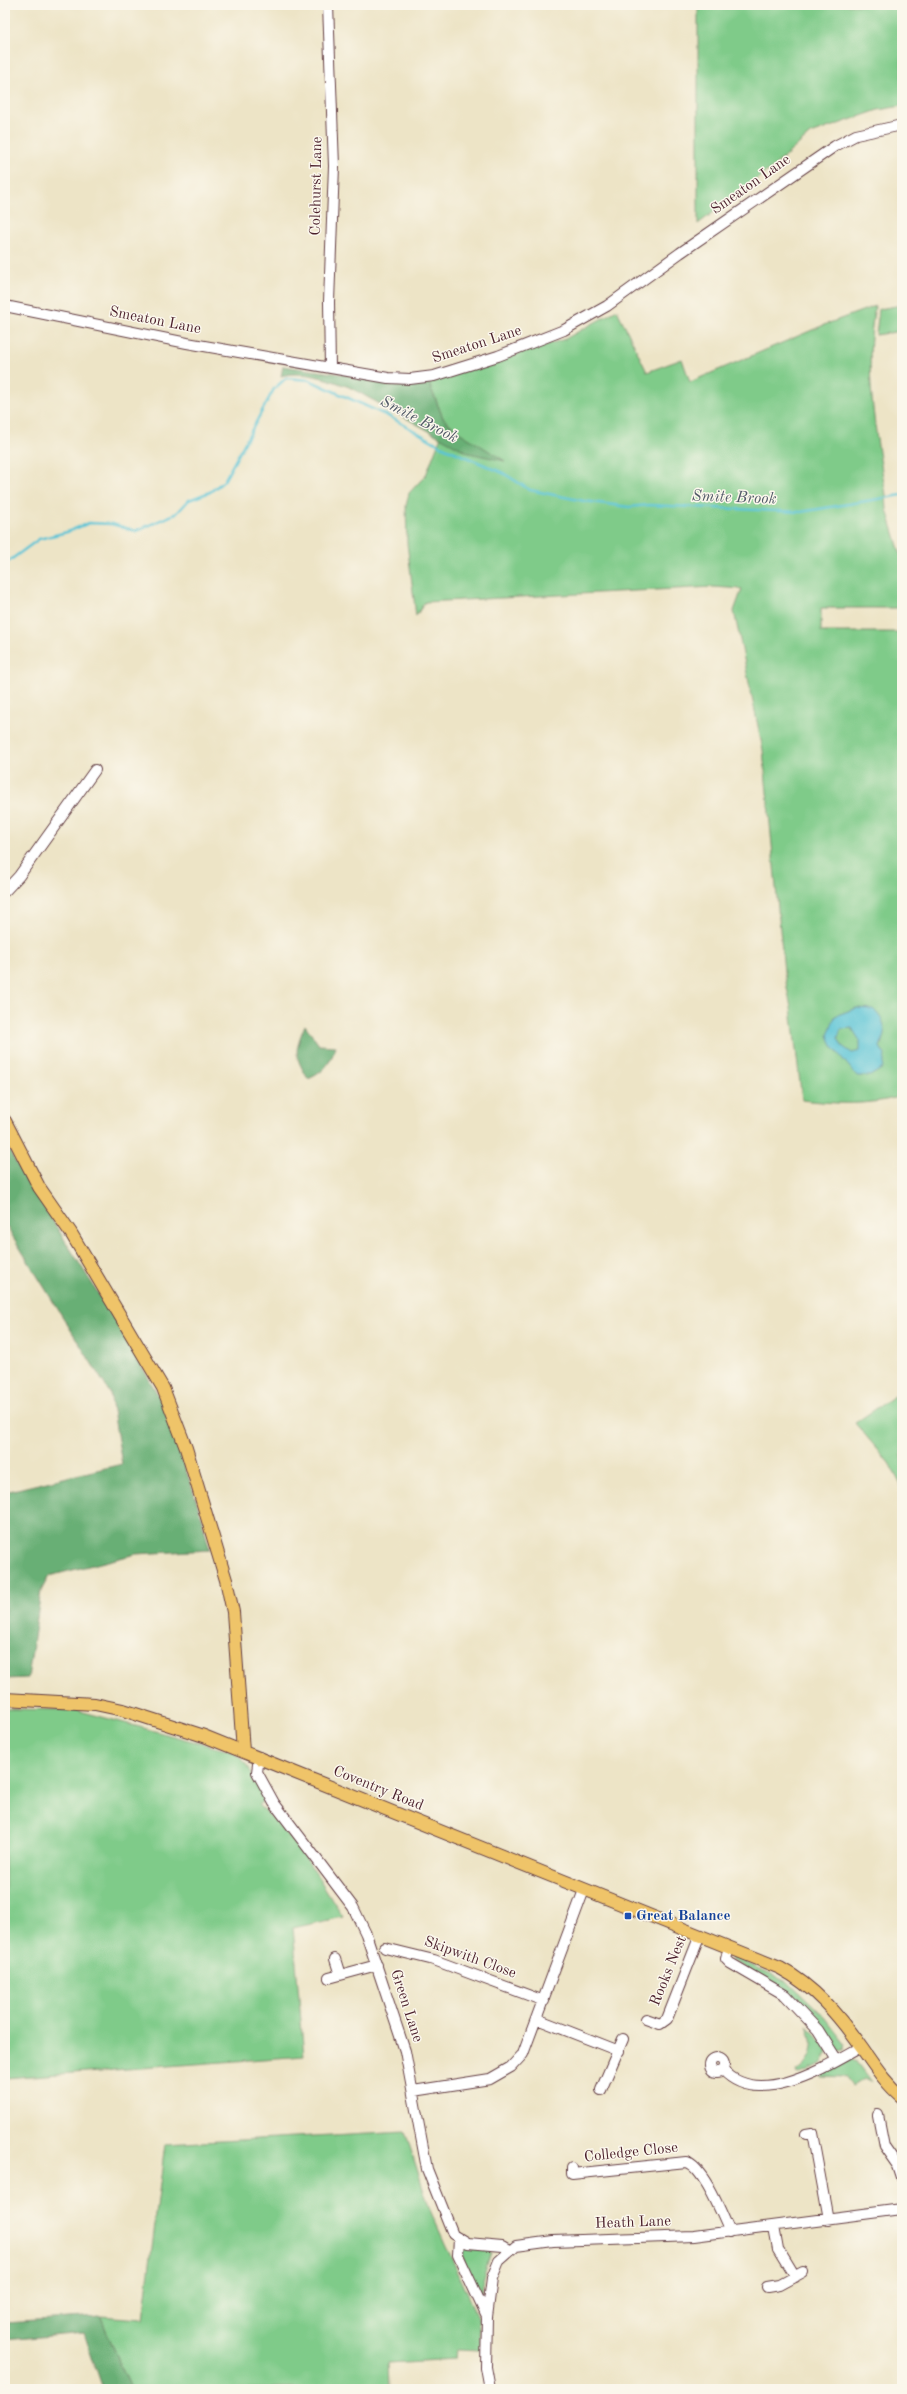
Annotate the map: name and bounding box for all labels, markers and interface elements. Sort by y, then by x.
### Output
street label: Colehurst Lane [309,136,325,236]
street label: Smeaton Lane [709,152,793,218]
street label: Smeaton Lane [108,305,202,337]
street label: Smeaton Lane [430,323,524,366]
water label: Smite Brook [378,394,461,446]
water label: Smite Brook [691,489,777,507]
street label: Coventry Road [331,1764,425,1814]
place label: Great Balance [636,1909,731,1924]
marker: Great Balance [623,1911,633,1921]
street label: Skipwith Close [422,1934,518,1982]
street label: Rooks Nest [648,1934,690,2008]
street label: Green Lane [387,1968,425,2044]
street label: Colledge Close [583,2141,679,2165]
street label: Heath Lane [595,2214,671,2232]

